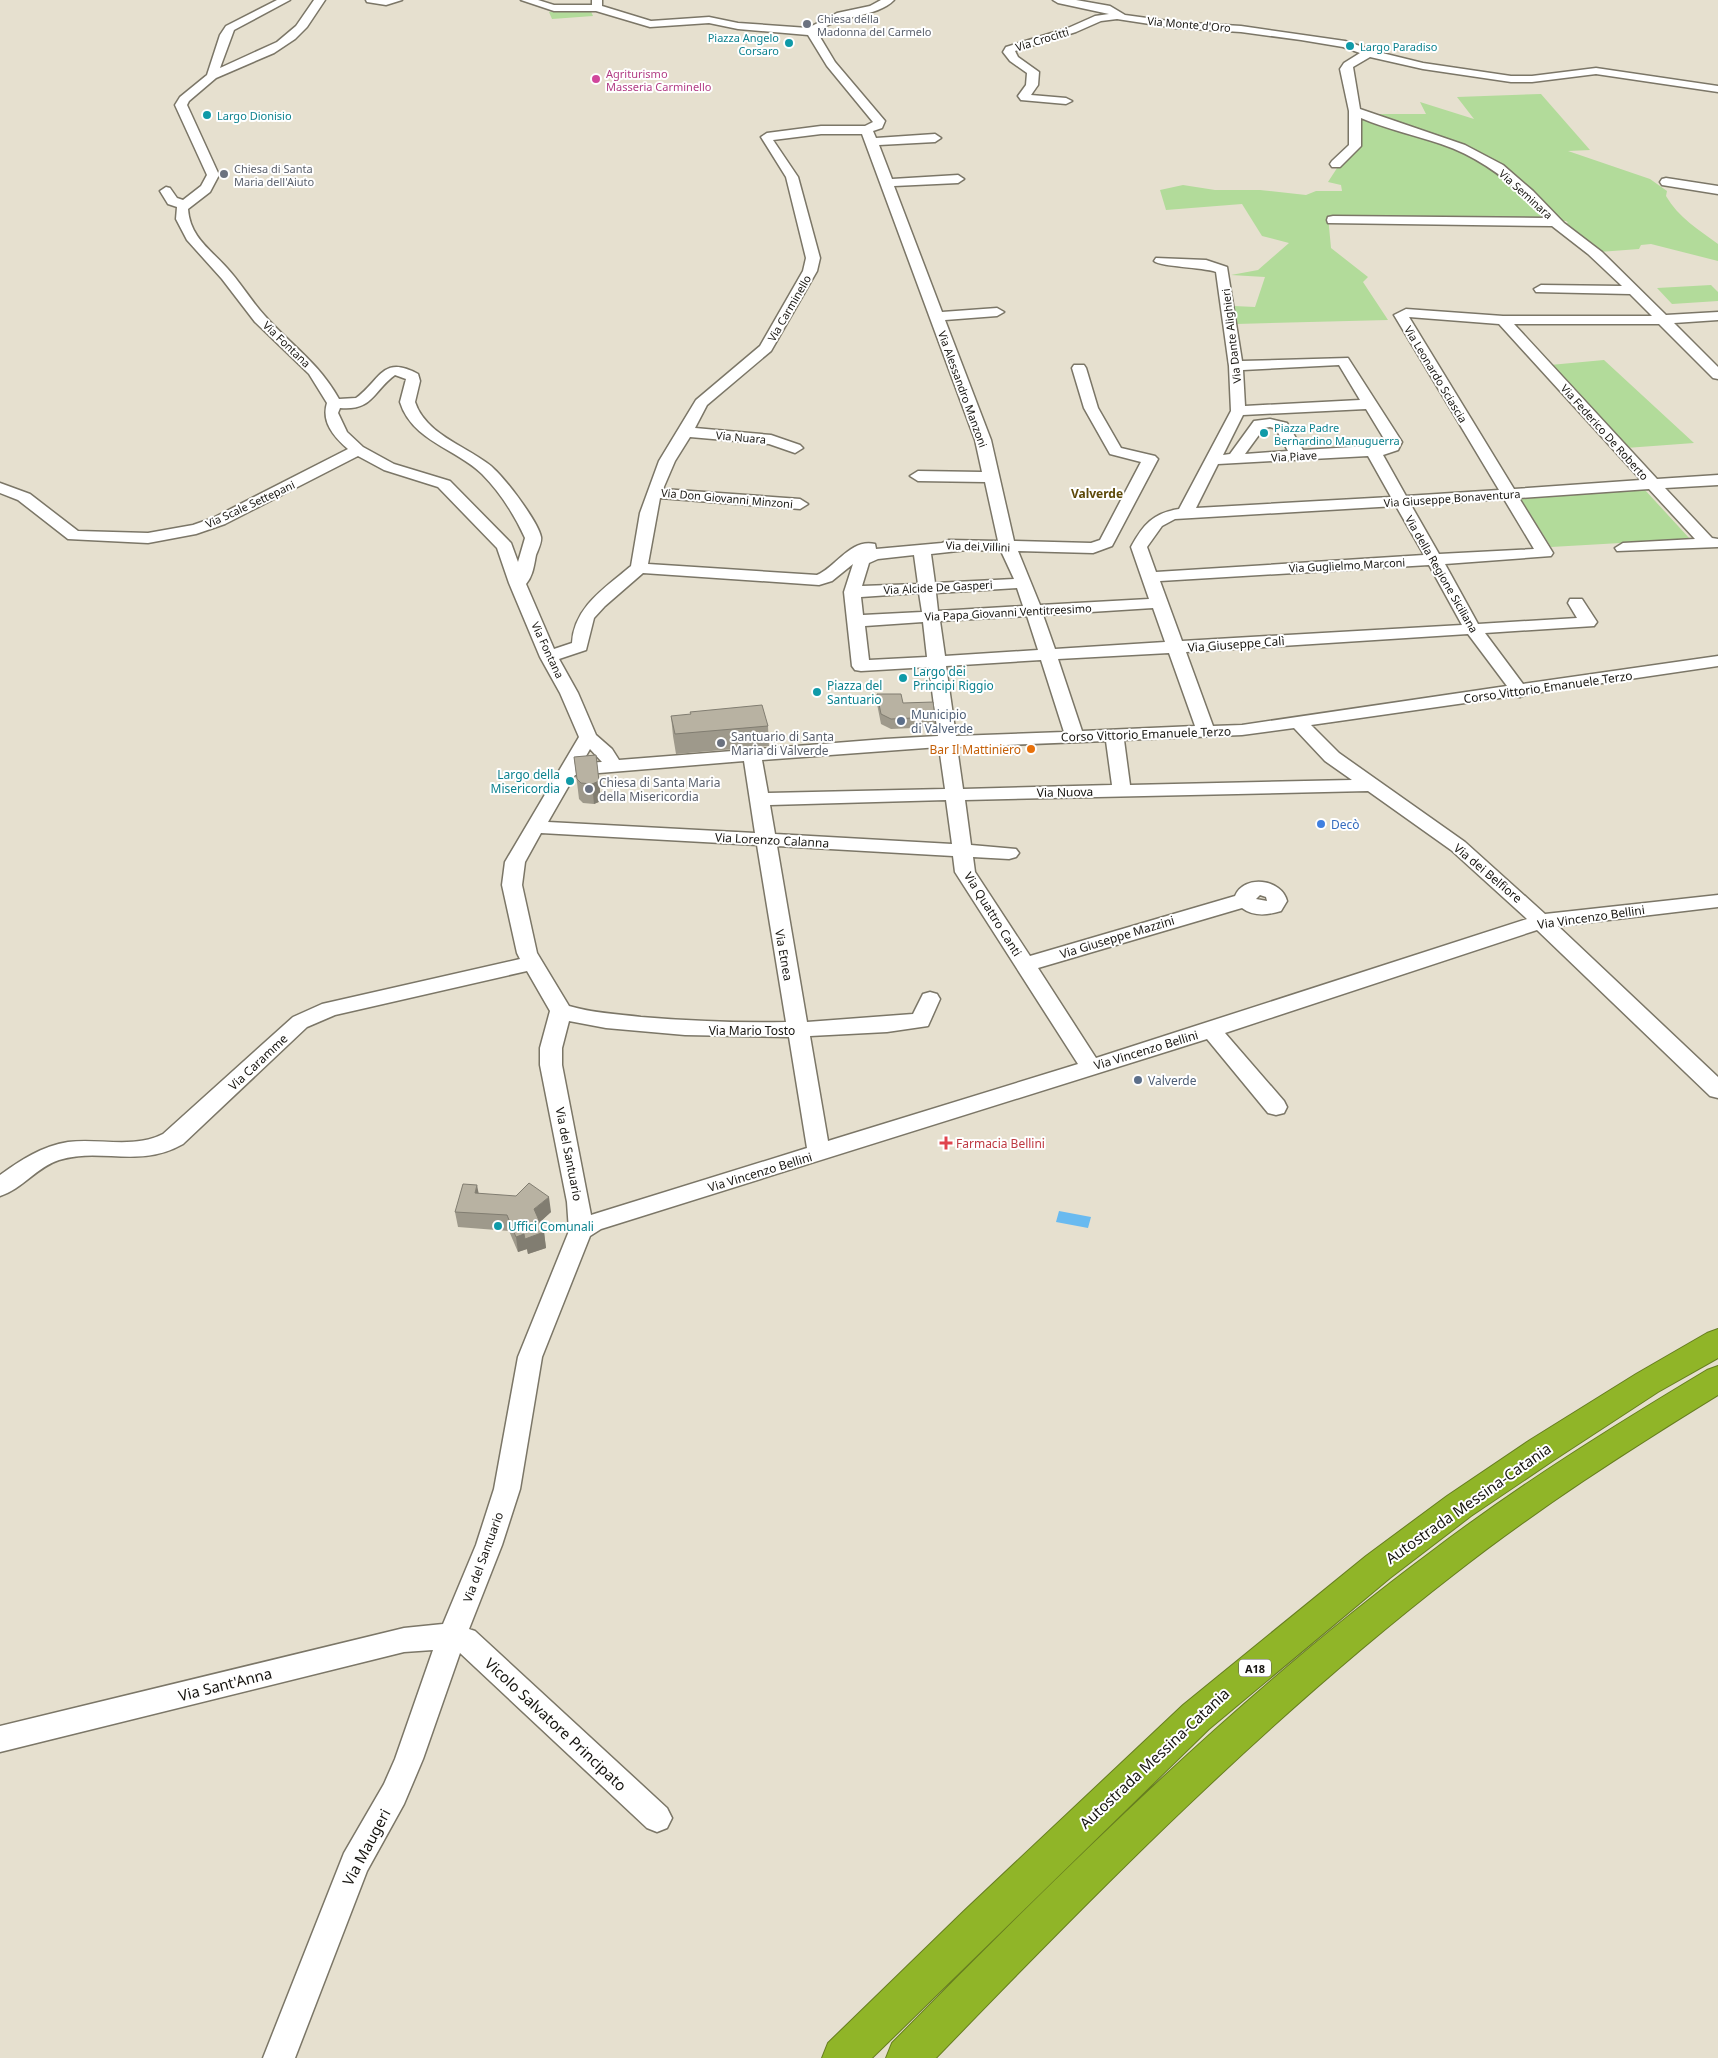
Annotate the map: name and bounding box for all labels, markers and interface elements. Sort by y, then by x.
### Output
place label: Chiesa della Madonna del Carmelo [817,11,932,39]
street label: Via Monte d'Oro [1147,13,1232,35]
marker: Chiesa della Madonna del Carmelo [801,18,813,30]
street label: Via Crocitti [1013,24,1071,54]
place label: Piazza Angelo Corsaro [708,30,779,58]
marker: Piazza Angelo Corsaro [783,37,795,49]
place label: Largo Paradiso [1360,39,1438,54]
marker: Largo Paradiso [1344,40,1356,52]
place label: Agriturismo Masseria Carminello [606,66,712,94]
marker: Agriturismo Masseria Carminello [590,73,602,85]
place label: Largo Dionisio [217,108,292,123]
marker: Largo Dionisio [201,109,213,121]
place label: Chiesa di Santa Maria dell'Aiuto [234,161,315,189]
street label: Via Seminara [1496,166,1556,222]
marker: Chiesa di Santa Maria dell'Aiuto [218,168,230,180]
street label: Via Carminello [764,272,814,344]
street label: Via Dante Alighieri [1218,288,1244,384]
street label: Via Fontana [260,318,314,370]
street label: Via Leonardo Sciascia [1401,323,1471,425]
street label: Via Alessandro Manzoni [935,329,991,449]
street label: Via Federico De Roberto [1558,381,1652,483]
place label: Piazza Padre Bernardino Manuguerra [1274,420,1400,448]
street label: Via Nuara [715,427,767,447]
marker: Piazza Padre Bernardino Manuguerra [1258,427,1270,439]
street label: Via Piave [1271,447,1317,465]
street label: Via Scale Settepani [203,477,297,531]
street label: Via Don Giovanni Minzoni [660,485,794,511]
district label: Valverde [1071,485,1123,502]
street label: Via Giuseppe Bonaventura [1383,486,1521,510]
street label: Via della Regione Siciliana [1402,513,1482,635]
street label: Via dei Villini [945,537,1011,555]
street label: Via Guglielmo Marconi [1288,554,1406,576]
street label: Via Alcide De Gasperi [883,577,993,597]
street label: Via Papa Giovanni Ventitreesimo [924,600,1092,624]
street label: Via Fontana [528,619,568,681]
street label: Via Giuseppe Calì [1187,632,1285,656]
place label: Largo dei Principi Riggio [913,663,994,694]
street label: Corso Vittorio Emanuele Terzo [1463,667,1633,707]
marker: Largo dei Principi Riggio [897,672,909,684]
place label: Piazza del Santuario [827,677,882,708]
marker: Piazza del Santuario [811,686,823,698]
place label: Municipio di Valverde [911,706,973,737]
marker: Municipio di Valverde [895,715,907,727]
street label: Corso Vittorio Emanuele Terzo [1061,723,1231,745]
place label: Santuario di Santa Maria di Valverde [731,728,834,759]
marker: Santuario di Santa Maria di Valverde [715,737,727,749]
place label: Bar Il Mattiniero [929,741,1021,758]
marker: Bar Il Mattiniero [1025,743,1037,755]
place label: Largo della Misericordia [491,766,560,797]
place label: Chiesa di Santa Maria della Misericordia [599,774,720,805]
marker: Largo della Misericordia [564,775,576,787]
marker: Chiesa di Santa Maria della Misericordia [583,783,595,795]
street label: Via Nuova [1037,783,1093,801]
place label: Decò [1331,816,1360,833]
marker: Decò [1315,818,1327,830]
street label: Via Lorenzo Calanna [714,829,830,851]
street label: Via dei Belfiore [1450,839,1526,907]
street label: Via Quattro Canti [960,869,1026,959]
street label: Via Vincenzo Bellini [1536,901,1646,933]
street label: Via Giuseppe Mazzini [1058,911,1176,963]
street label: Via Etnea [771,928,797,982]
street label: Via Mario Tosto [709,1022,795,1039]
street label: Via Vincenzo Bellini [1092,1026,1200,1074]
street label: Via Caramme [225,1030,291,1094]
place label: Valverde [1148,1072,1197,1089]
marker: Valverde [1132,1074,1144,1086]
street label: Via del Santuario [552,1106,586,1202]
place label: Farmacia Bellini [956,1135,1045,1152]
marker: Farmacia Bellini [940,1137,952,1149]
street label: Via Vincenzo Bellini [706,1148,814,1196]
place label: Uffici Comunali [508,1218,594,1235]
marker: Uffici Comunali [492,1220,504,1232]
street label: Autostrada Messina-Catania [1381,1438,1555,1568]
street label: Via del Santuario [459,1509,507,1605]
street label: Vicolo Salvatore Principato [481,1653,631,1795]
road number: A18 [1239,1660,1271,1676]
street label: Via Sant'Anna [176,1663,274,1705]
street label: Autostrada Messina-Catania [1075,1683,1233,1833]
street label: Via Maugeri [337,1805,395,1889]

